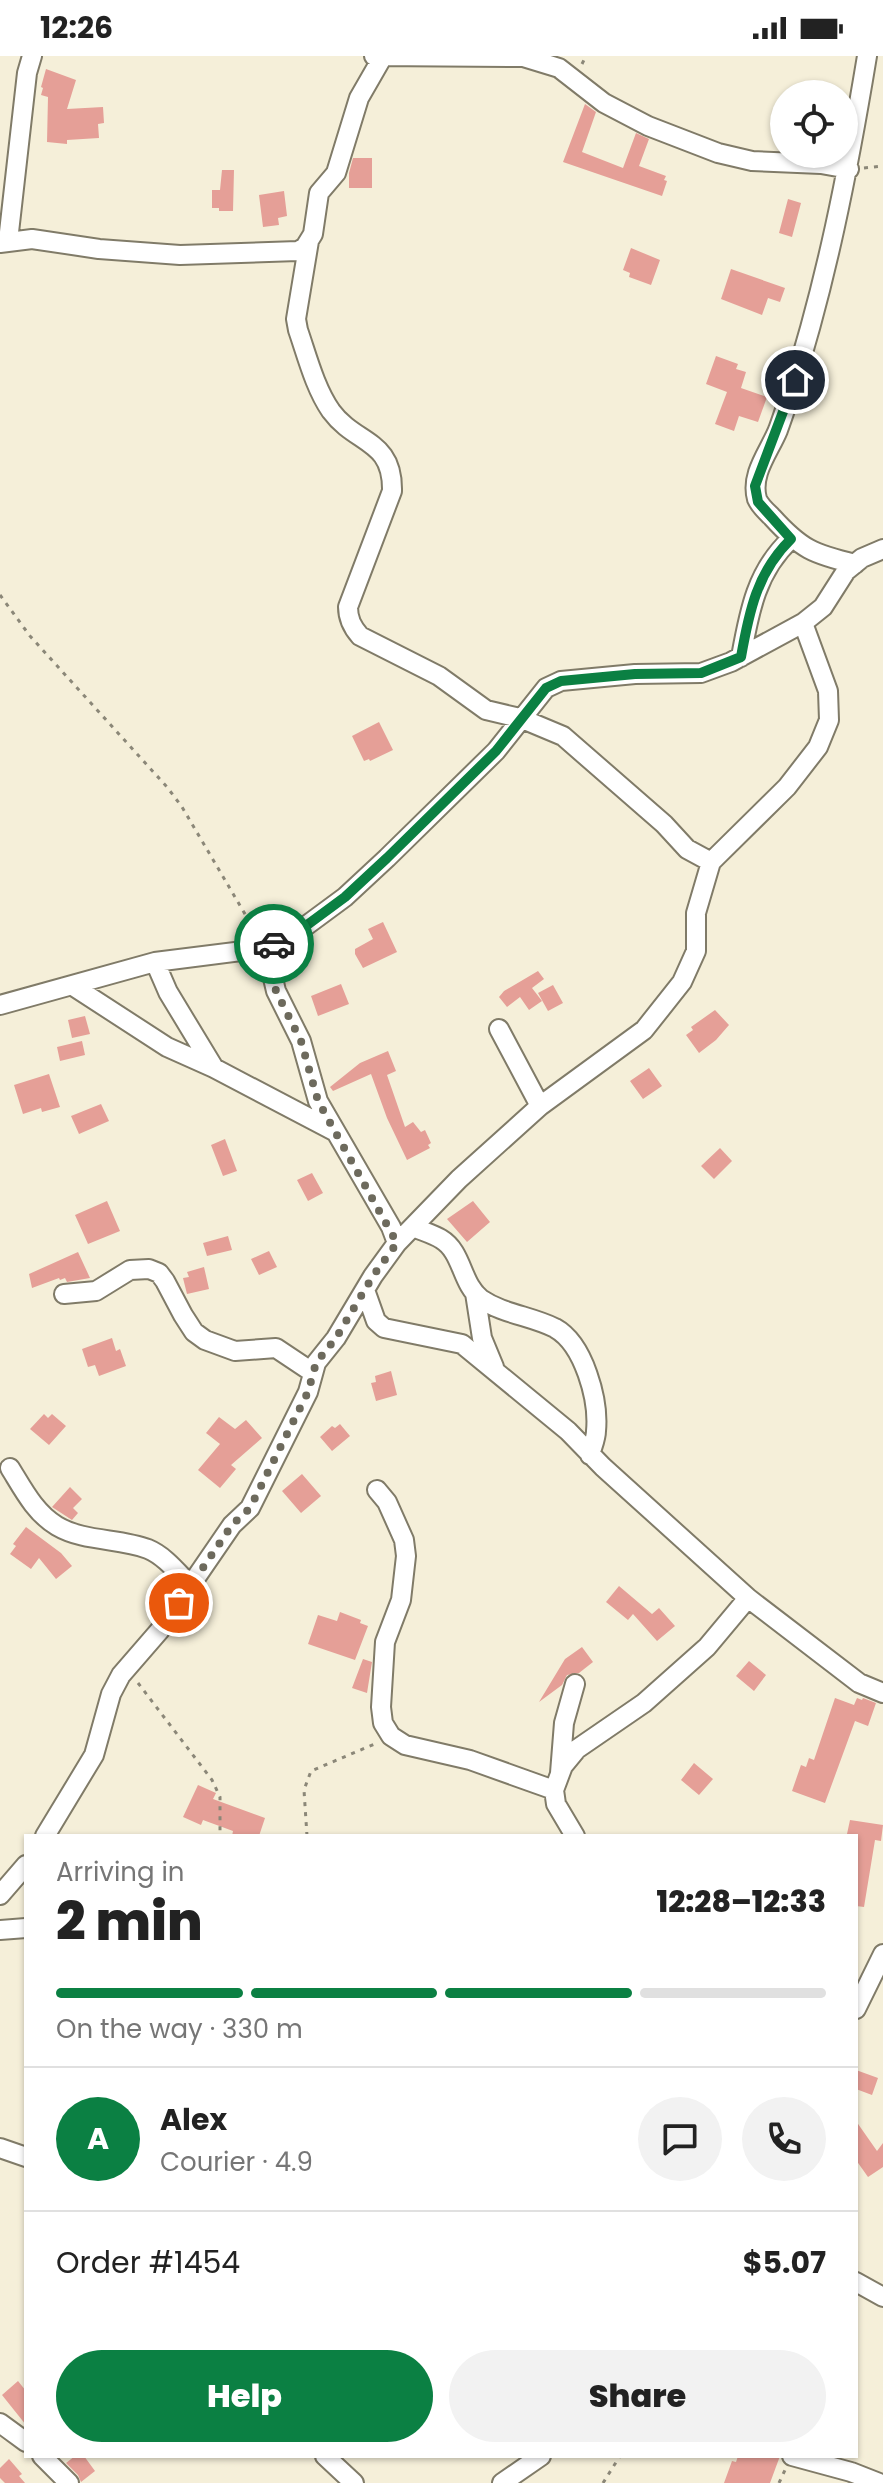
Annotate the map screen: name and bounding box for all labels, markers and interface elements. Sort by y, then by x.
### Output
text: 12:26 [40,6,113,49]
map controls [770,80,858,168]
button: locate [770,80,858,168]
pin [761,346,829,414]
icon: home [773,358,817,402]
courier [234,904,314,984]
icon: car [252,922,296,966]
pin [145,1569,213,1637]
icon: bag [157,1581,201,1625]
text: Arriving in [56,1854,185,1890]
text: 12:28–12:33 [657,1880,826,1923]
text: 2 min [56,1885,203,1958]
text: On the way · 330 m [56,2011,303,2047]
button: chat [638,2097,722,2181]
button: phone [742,2097,826,2181]
text: Alex [160,2098,227,2141]
text: A [87,2117,109,2160]
text: Courier · 4.9 [160,2144,313,2180]
text: Order #1454 [56,2241,240,2284]
text: $5.07 [743,2241,826,2284]
button: Help [56,2350,433,2442]
button: Share [449,2350,826,2442]

